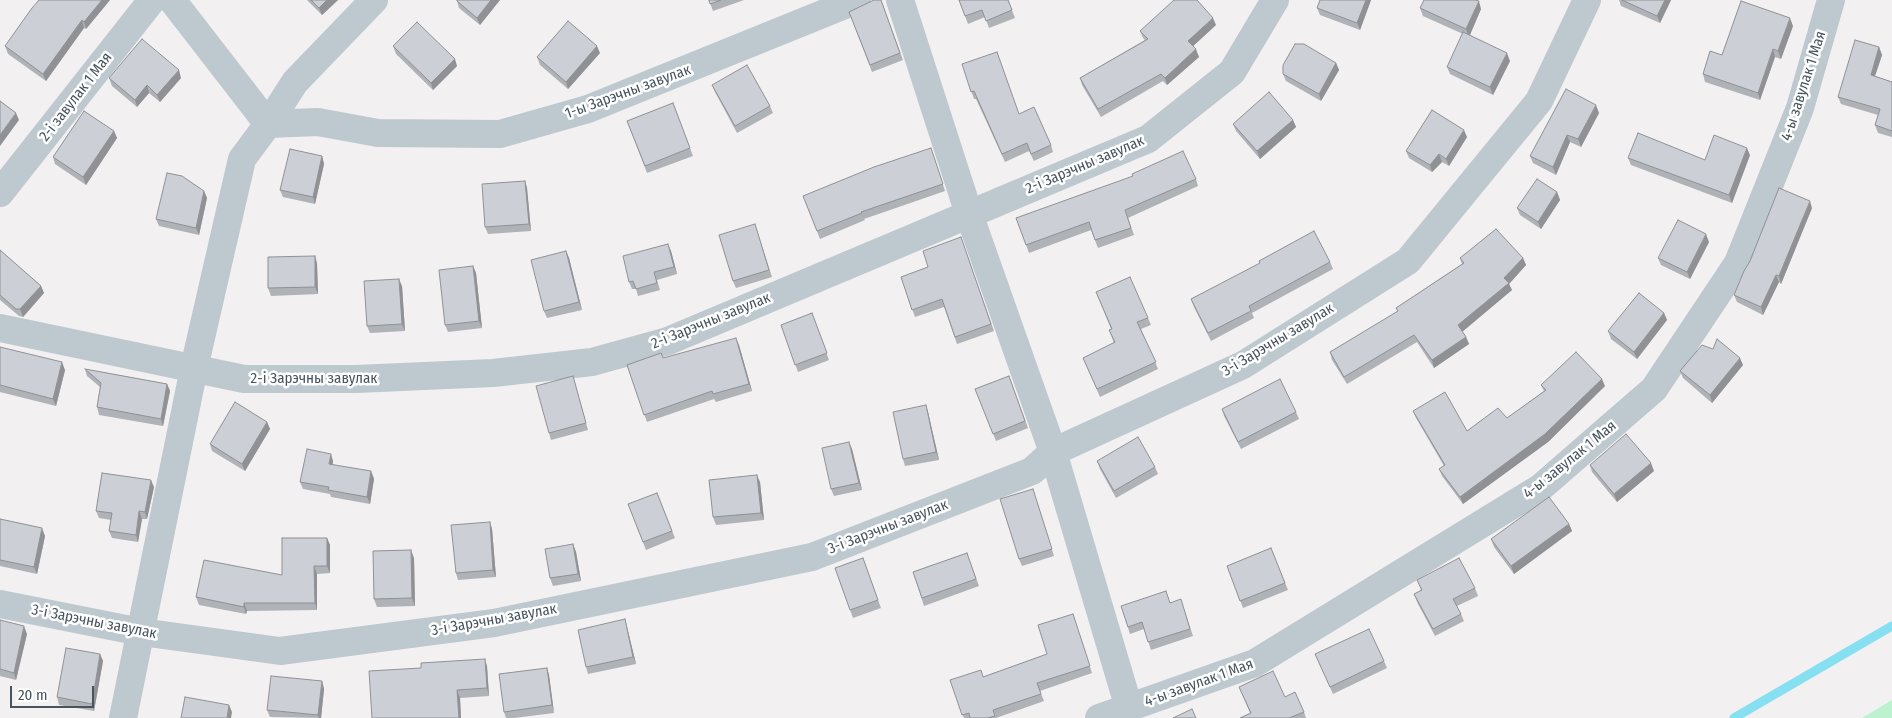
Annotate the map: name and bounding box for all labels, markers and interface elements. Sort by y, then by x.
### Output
street label: 4-ы завулак 1 Мая [1778,29,1830,143]
street label: 2-і завулак 1 Мая [36,49,116,145]
street label: 1-ы Зарэчны завулак [563,61,693,123]
street label: 2-і Зарэчны завулак [1023,132,1147,198]
street label: 2-і Зарэчны завулак [649,289,773,353]
street label: 3-і Зарэчны завулак [1219,300,1337,380]
street label: 2-і Зарэчны завулак [251,370,377,388]
street label: 4-ы завулак 1 Мая [1520,417,1620,503]
street label: 3-і Зарэчны завулак [826,496,950,558]
street label: 3-і Зарэчны завулак [430,600,558,640]
street label: 3-і Зарэчны завулак [30,601,158,643]
street label: 4-ы завулак 1 Мая [1142,655,1256,711]
scale bar [12,676,96,708]
text: 20 m [18,686,48,704]

